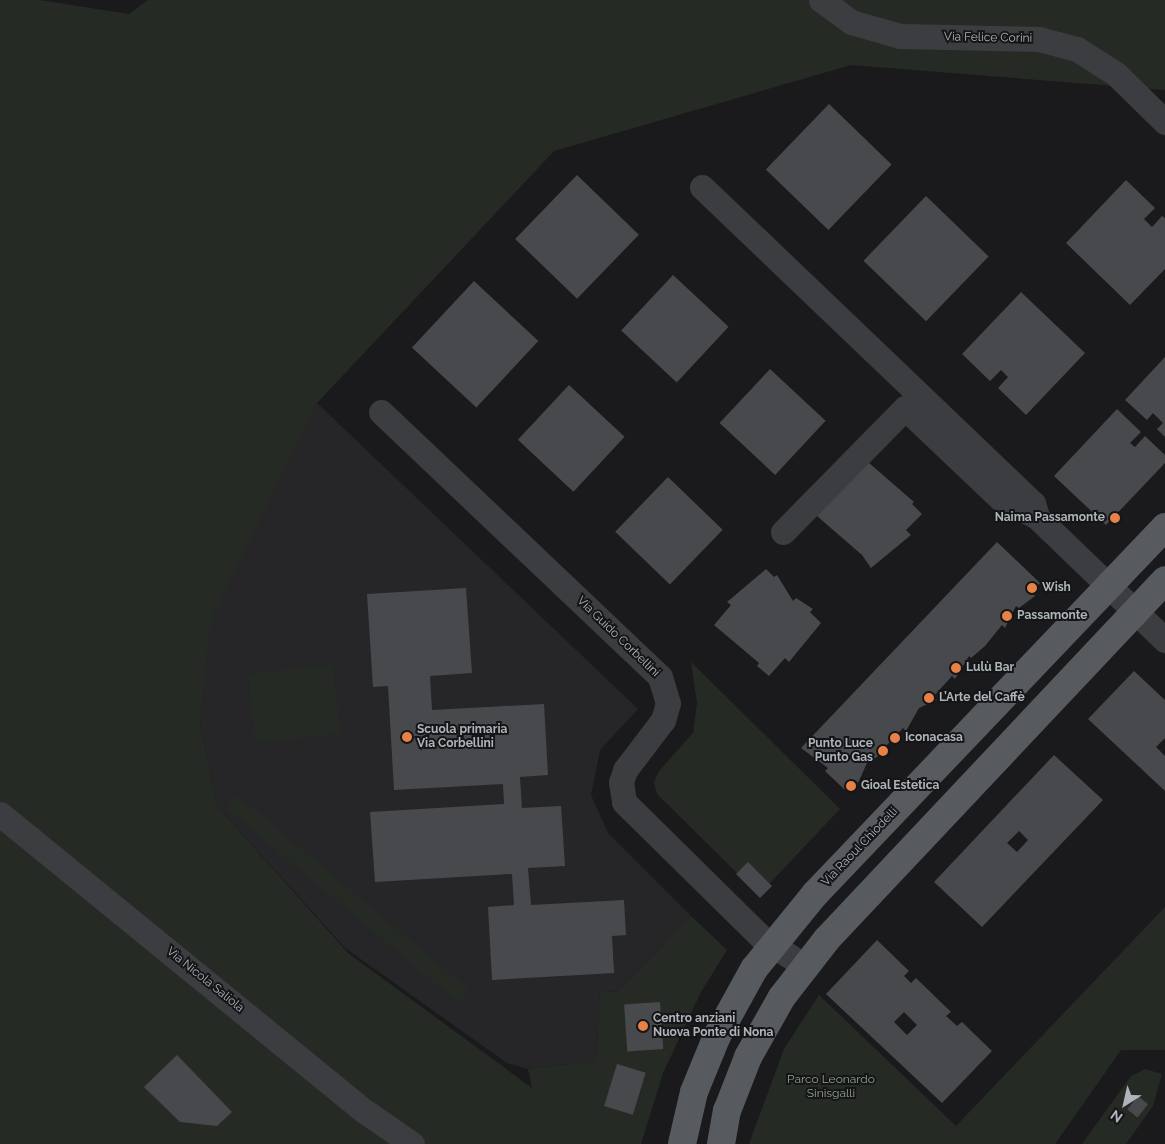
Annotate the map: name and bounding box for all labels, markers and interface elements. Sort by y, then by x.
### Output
street label: Via Felice Corini [944,30,1032,46]
place label: Naima Passamonte [995,511,1105,525]
marker: Naima Passamonte [1109,512,1121,524]
place label: Wish [1042,581,1071,595]
marker: Wish [1026,582,1038,594]
street label: Via Guido Corbellini [574,594,662,680]
place label: Passamonte [1017,609,1087,623]
marker: Passamonte [1001,610,1013,622]
place label: Lulù Bar [966,661,1014,675]
marker: Lulù Bar [950,662,962,674]
place label: L’Arte del Caffè [939,691,1025,705]
marker: L’Arte del Caffè [923,692,935,704]
place label: Scuola primaria Via Corbellini [417,723,507,751]
marker: Scuola primaria Via Corbellini [401,731,413,743]
place label: Iconacasa [905,731,963,745]
marker: Iconacasa [889,732,901,744]
place label: Punto Luce Punto Gas [808,737,873,765]
marker: Punto Luce Punto Gas [877,745,889,757]
place label: Gioal Estetica [861,779,940,793]
marker: Gioal Estetica [845,780,857,792]
street label: Via Raoul Chiodelli [819,805,901,889]
street label: Via Nicola Saliola [163,944,247,1016]
place label: Centro anziani Nuova Ponte di Nona [653,1012,773,1040]
marker: Centro anziani Nuova Ponte di Nona [637,1020,649,1032]
park label: Parco Leonardo Sinisgalli [787,1073,875,1101]
north arrow [1100,1079,1150,1129]
text: N [1107,1107,1125,1126]

